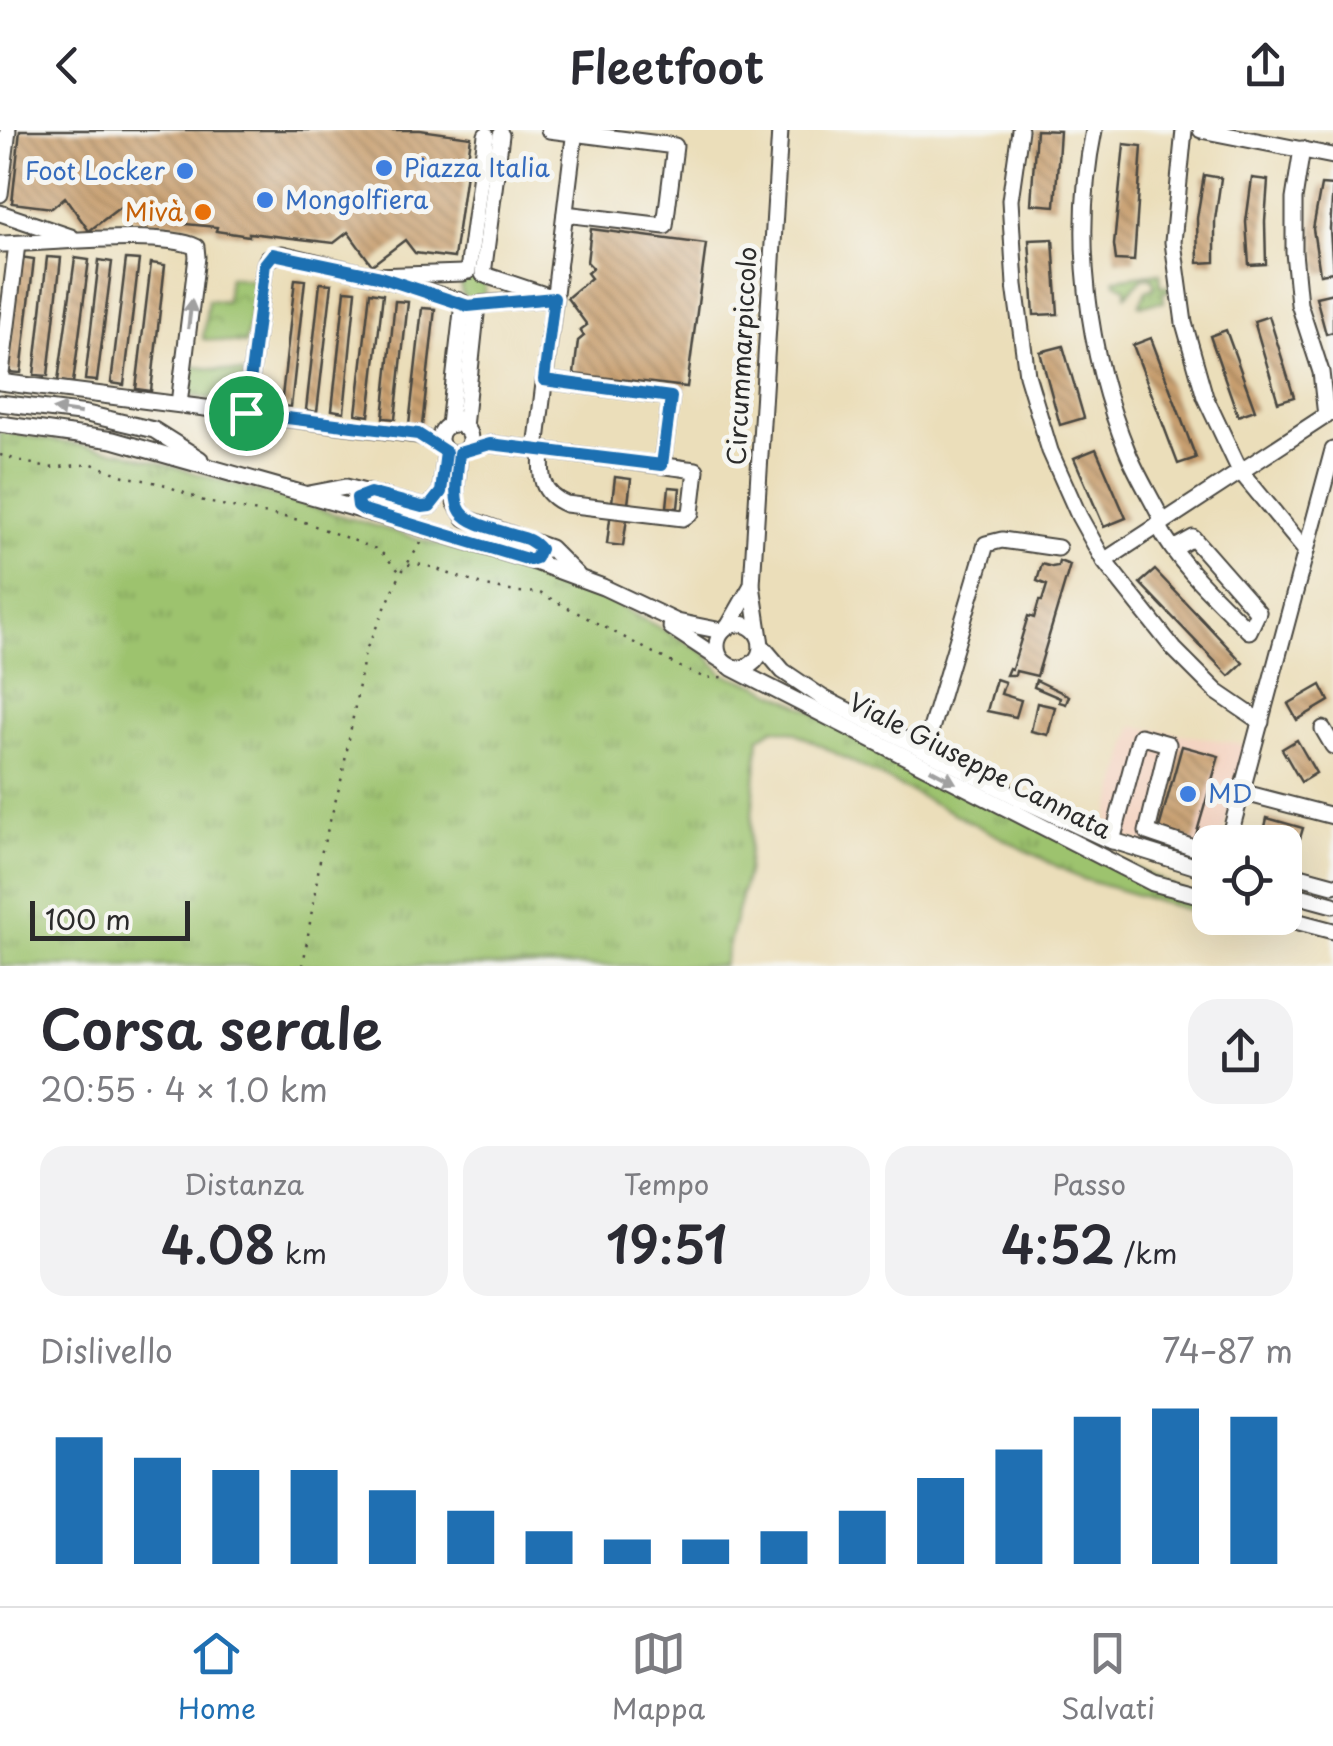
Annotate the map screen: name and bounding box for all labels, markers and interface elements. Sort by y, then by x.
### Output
text: Fleetfoot [569,31,764,99]
icon: back [40,38,95,93]
icon: share [1238,38,1293,93]
place label: Piazza Italia [404,148,550,186]
place label: Foot Locker [25,151,165,189]
marker: Piazza Italia [373,157,395,179]
marker: Foot Locker [174,160,196,182]
place label: Mongolfiera [285,180,429,218]
marker: Mongolfiera [254,189,276,211]
place label: Mivà [125,192,183,230]
marker: Mivà [192,201,214,223]
street label: Circummarpiccolo [716,246,766,466]
one-way arrow [182,298,198,329]
pin [204,371,289,456]
icon: arrive [219,386,274,441]
one-way arrow [51,403,82,418]
street label: Viale Giuseppe Cannata [842,682,1119,848]
one-way arrow [929,767,958,784]
place label: MD [1208,774,1252,812]
marker: MD [1177,783,1199,805]
map controls [1192,825,1302,935]
button: locate [1192,825,1302,935]
scale bar [30,896,190,940]
text: 100 m [45,897,131,940]
text: Corsa serale [40,986,383,1069]
button: share [1188,999,1293,1104]
text: 20:55 · 4 × 1.0 km [40,1065,328,1113]
text: Distanza [184,1162,304,1205]
text: Tempo [624,1162,709,1205]
text: Passo [1052,1162,1126,1205]
text: 4.08 [161,1205,276,1281]
text: 19:51 [606,1205,727,1281]
text: 4:52 [1001,1205,1115,1281]
text: km [276,1231,327,1274]
text: /km [1115,1231,1177,1274]
text: Dislivello [40,1326,173,1374]
text: 74–87 m [1162,1326,1293,1374]
tab: Home [178,1626,256,1729]
tab: Mappa [612,1626,705,1729]
tab: Salvati [1061,1626,1155,1729]

